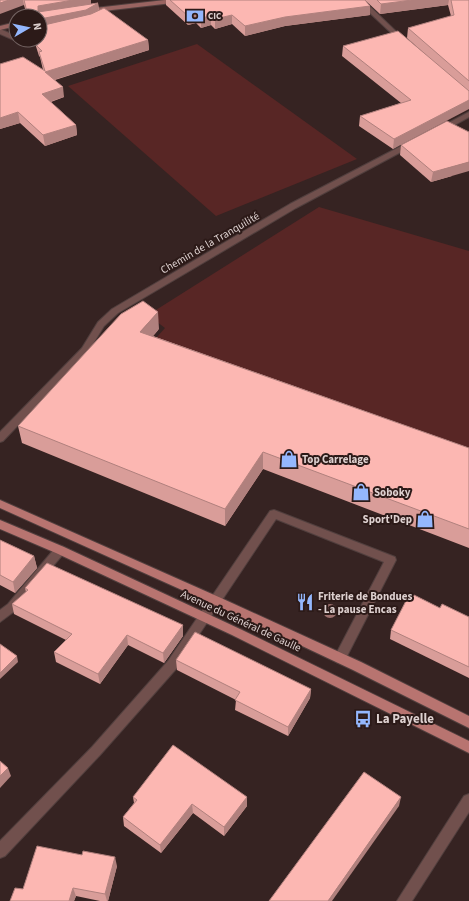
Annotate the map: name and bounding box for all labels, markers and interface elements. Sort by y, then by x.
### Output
bank icon: CIC [185,6,205,26]
north arrow [8,8,48,48]
place label: CIC [208,10,222,23]
text: N [29,22,45,31]
street label: Chemin de la Tranquilité [158,208,263,277]
shop icon: Top Carrelage [279,449,299,469]
place label: Top Carrelage [302,452,369,467]
shop icon: Soboky [351,482,371,502]
place label: Soboky [374,485,411,500]
shop icon: Sport'Dep [415,509,435,529]
place label: Sport'Dep [363,512,412,527]
street label: Avenue du Général de Gaulle [178,586,304,656]
place label: Friterie de Bondues - La pause Encas [318,589,412,617]
restaurant icon: Friterie de Bondues - La pause Encas [295,592,315,612]
bus stop icon: La Payelle [353,709,373,729]
place label: La Payelle [376,710,434,728]

